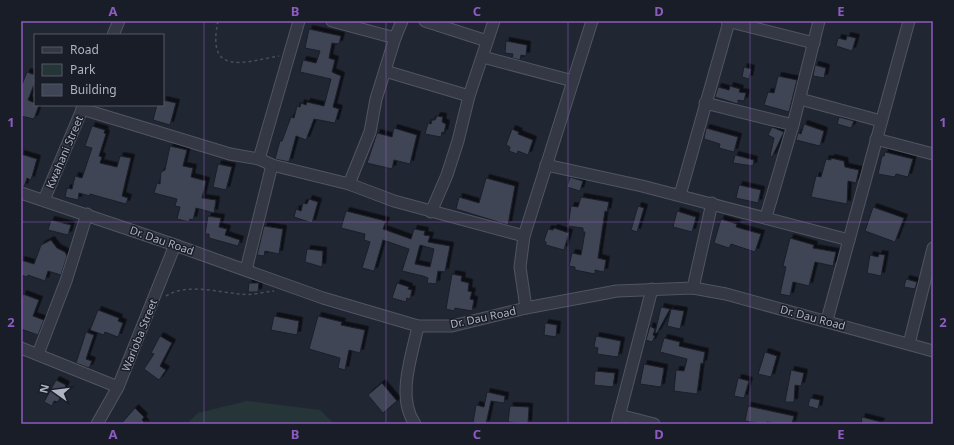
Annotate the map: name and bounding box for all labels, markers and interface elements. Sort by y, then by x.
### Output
text: A [109,2,118,20]
text: B [291,2,299,20]
text: C [473,2,481,20]
text: D [654,2,664,20]
text: E [837,2,845,20]
legend [34,34,164,106]
text: Road [70,41,99,58]
text: Park [70,61,96,78]
text: Building [70,81,117,98]
text: 1 [7,113,15,131]
street label: Kwahani Street [42,113,86,191]
text: 1 [939,113,947,131]
street label: Dr. Dau Road [128,222,196,258]
street label: Warioba Street [118,297,160,373]
street label: Dr. Dau Road [779,301,847,333]
street label: Dr. Dau Road [449,303,517,331]
text: 2 [7,313,15,331]
text: 2 [939,313,947,331]
north arrow [34,371,74,411]
text: N [35,382,52,395]
text: A [109,425,118,443]
text: B [291,425,299,443]
text: C [473,425,481,443]
text: D [654,425,664,443]
text: E [837,425,845,443]

